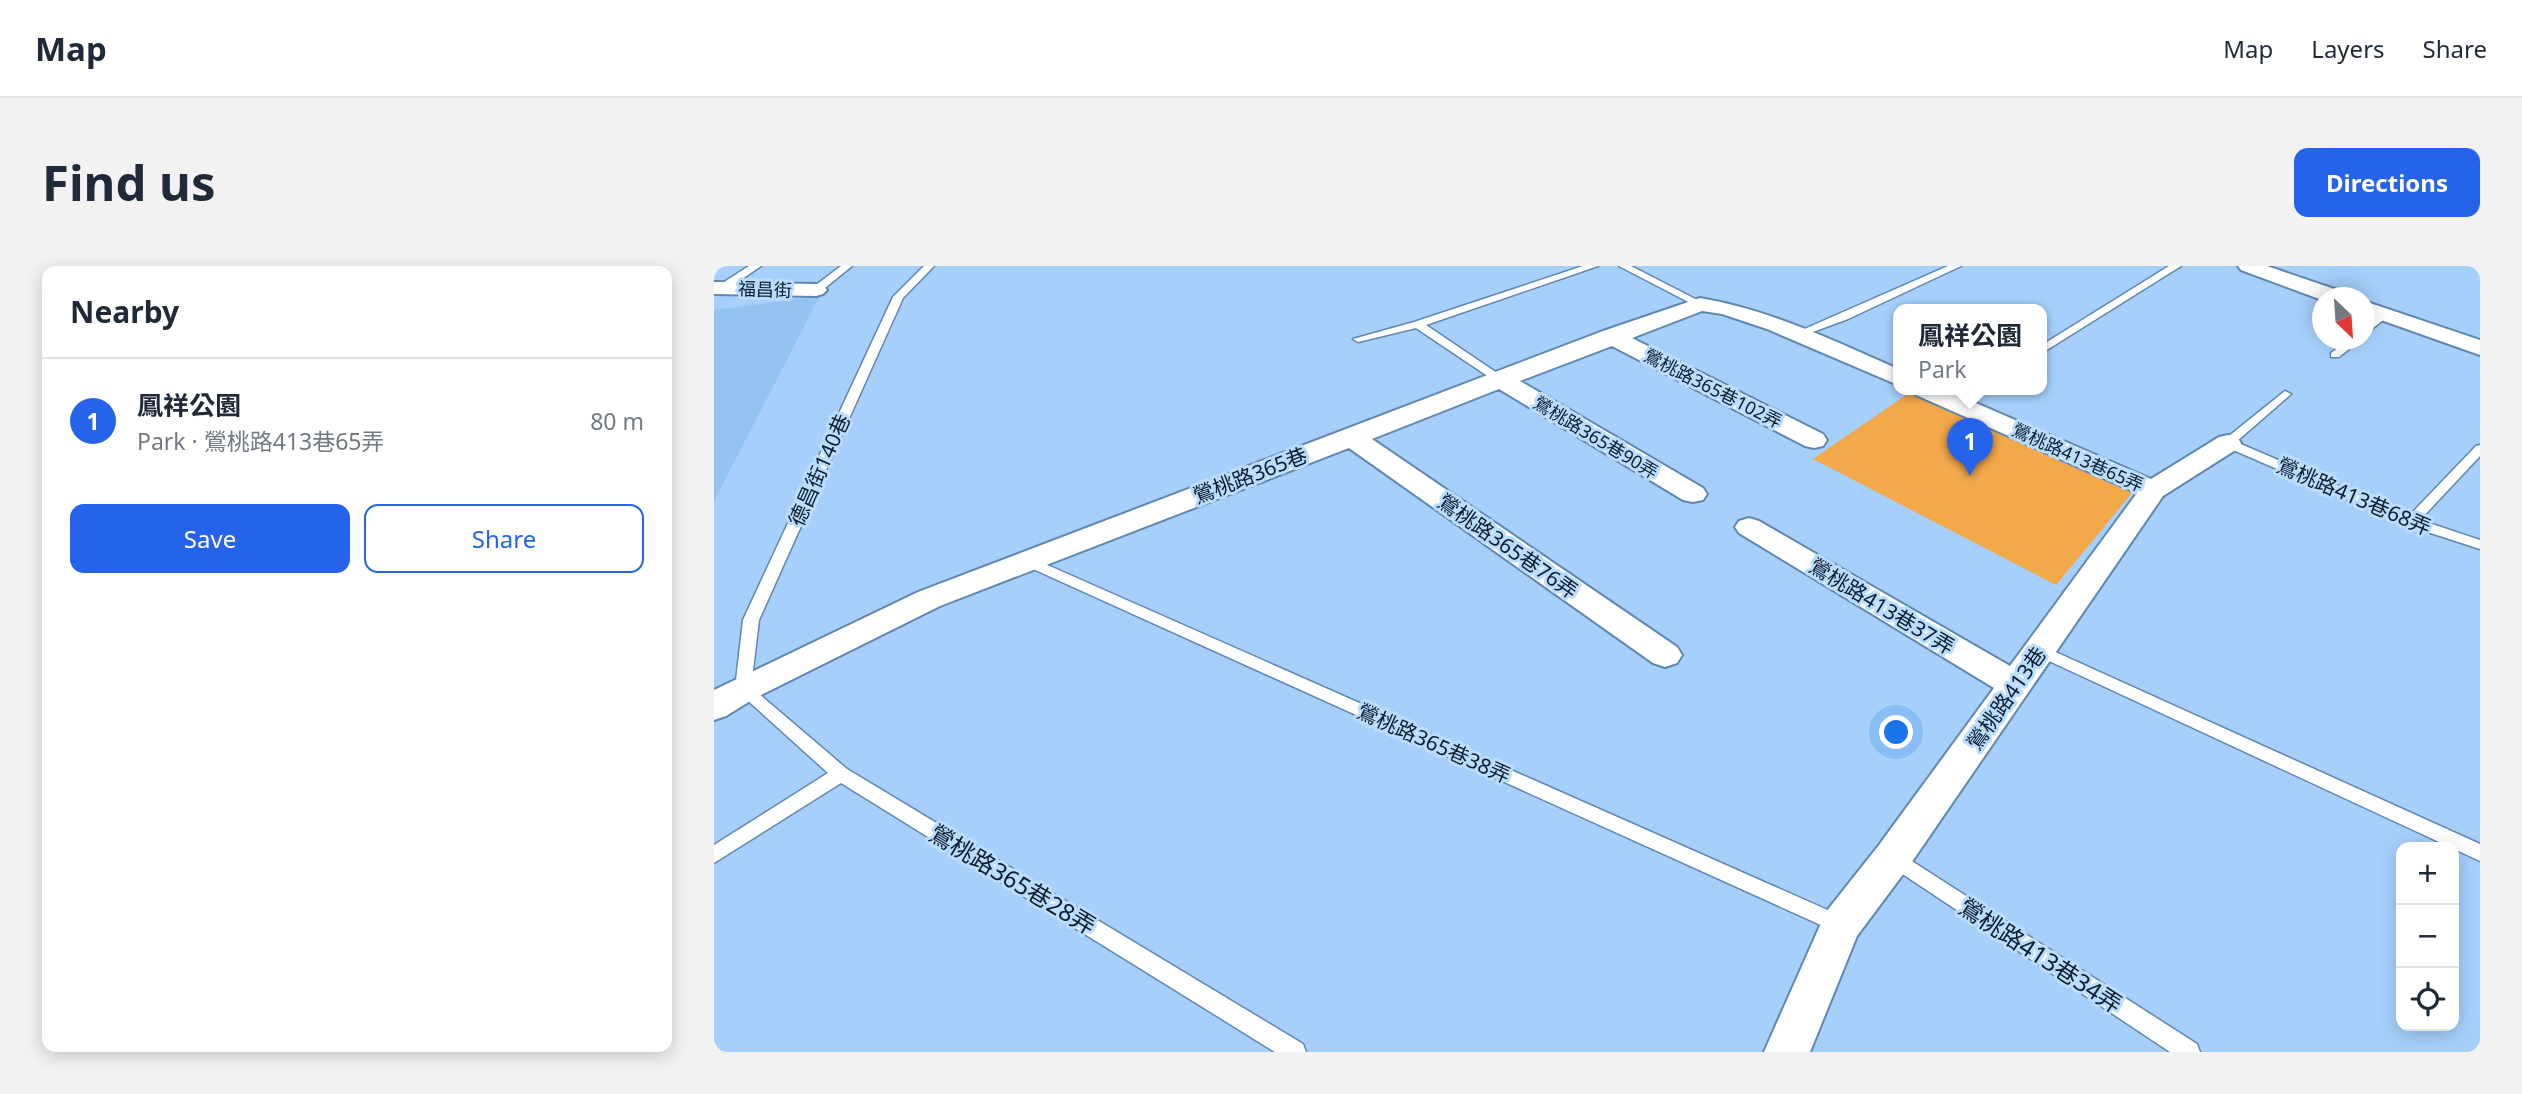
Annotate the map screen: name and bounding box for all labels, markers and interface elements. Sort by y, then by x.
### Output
text: Map [35,26,107,71]
text: Map [2223,32,2273,65]
text: Layers [2311,32,2385,65]
text: Share [2423,32,2487,65]
button: Directions [2294,148,2480,217]
text: Find us [42,149,216,215]
street label: 福昌街 [738,276,792,302]
north arrow [2312,287,2375,350]
text: Nearby [70,291,179,332]
popup [1893,304,2047,395]
text: 鳳祥公園 [1918,317,2022,353]
street label: 鶯桃路365巷102弄 [1640,343,1786,433]
text: Park [1918,353,1967,385]
text: 鳳祥公園 [137,387,241,423]
street label: 鶯桃路365巷90弄 [1529,390,1663,484]
text: 1 [86,405,100,437]
text: 80 m [590,405,644,437]
street label: 德昌街140巷 [782,409,856,531]
street label: 鶯桃路413巷65弄 [2008,417,2148,497]
pin: 1 [1947,418,1993,476]
text: Park · 鶯桃路413巷65弄 [137,425,385,457]
street label: 鶯桃路365巷 [1189,440,1311,510]
street label: 鶯桃路413巷68弄 [2273,451,2435,541]
street label: 鶯桃路365巷76弄 [1432,487,1584,605]
button: Save [70,504,350,573]
button: Share [364,504,644,573]
street label: 鶯桃路413巷37弄 [1804,551,1960,661]
street label: 鶯桃路413巷 [1960,641,2052,755]
street label: 鶯桃路365巷38弄 [1353,697,1515,789]
your location [1879,715,1913,749]
street label: 鶯桃路365巷28弄 [924,816,1102,942]
map controls [2396,842,2459,1031]
button: + [2396,842,2459,905]
street label: 鶯桃路413巷34弄 [1953,890,2129,1020]
button: − [2396,905,2459,968]
button: locate [2396,968,2459,1031]

